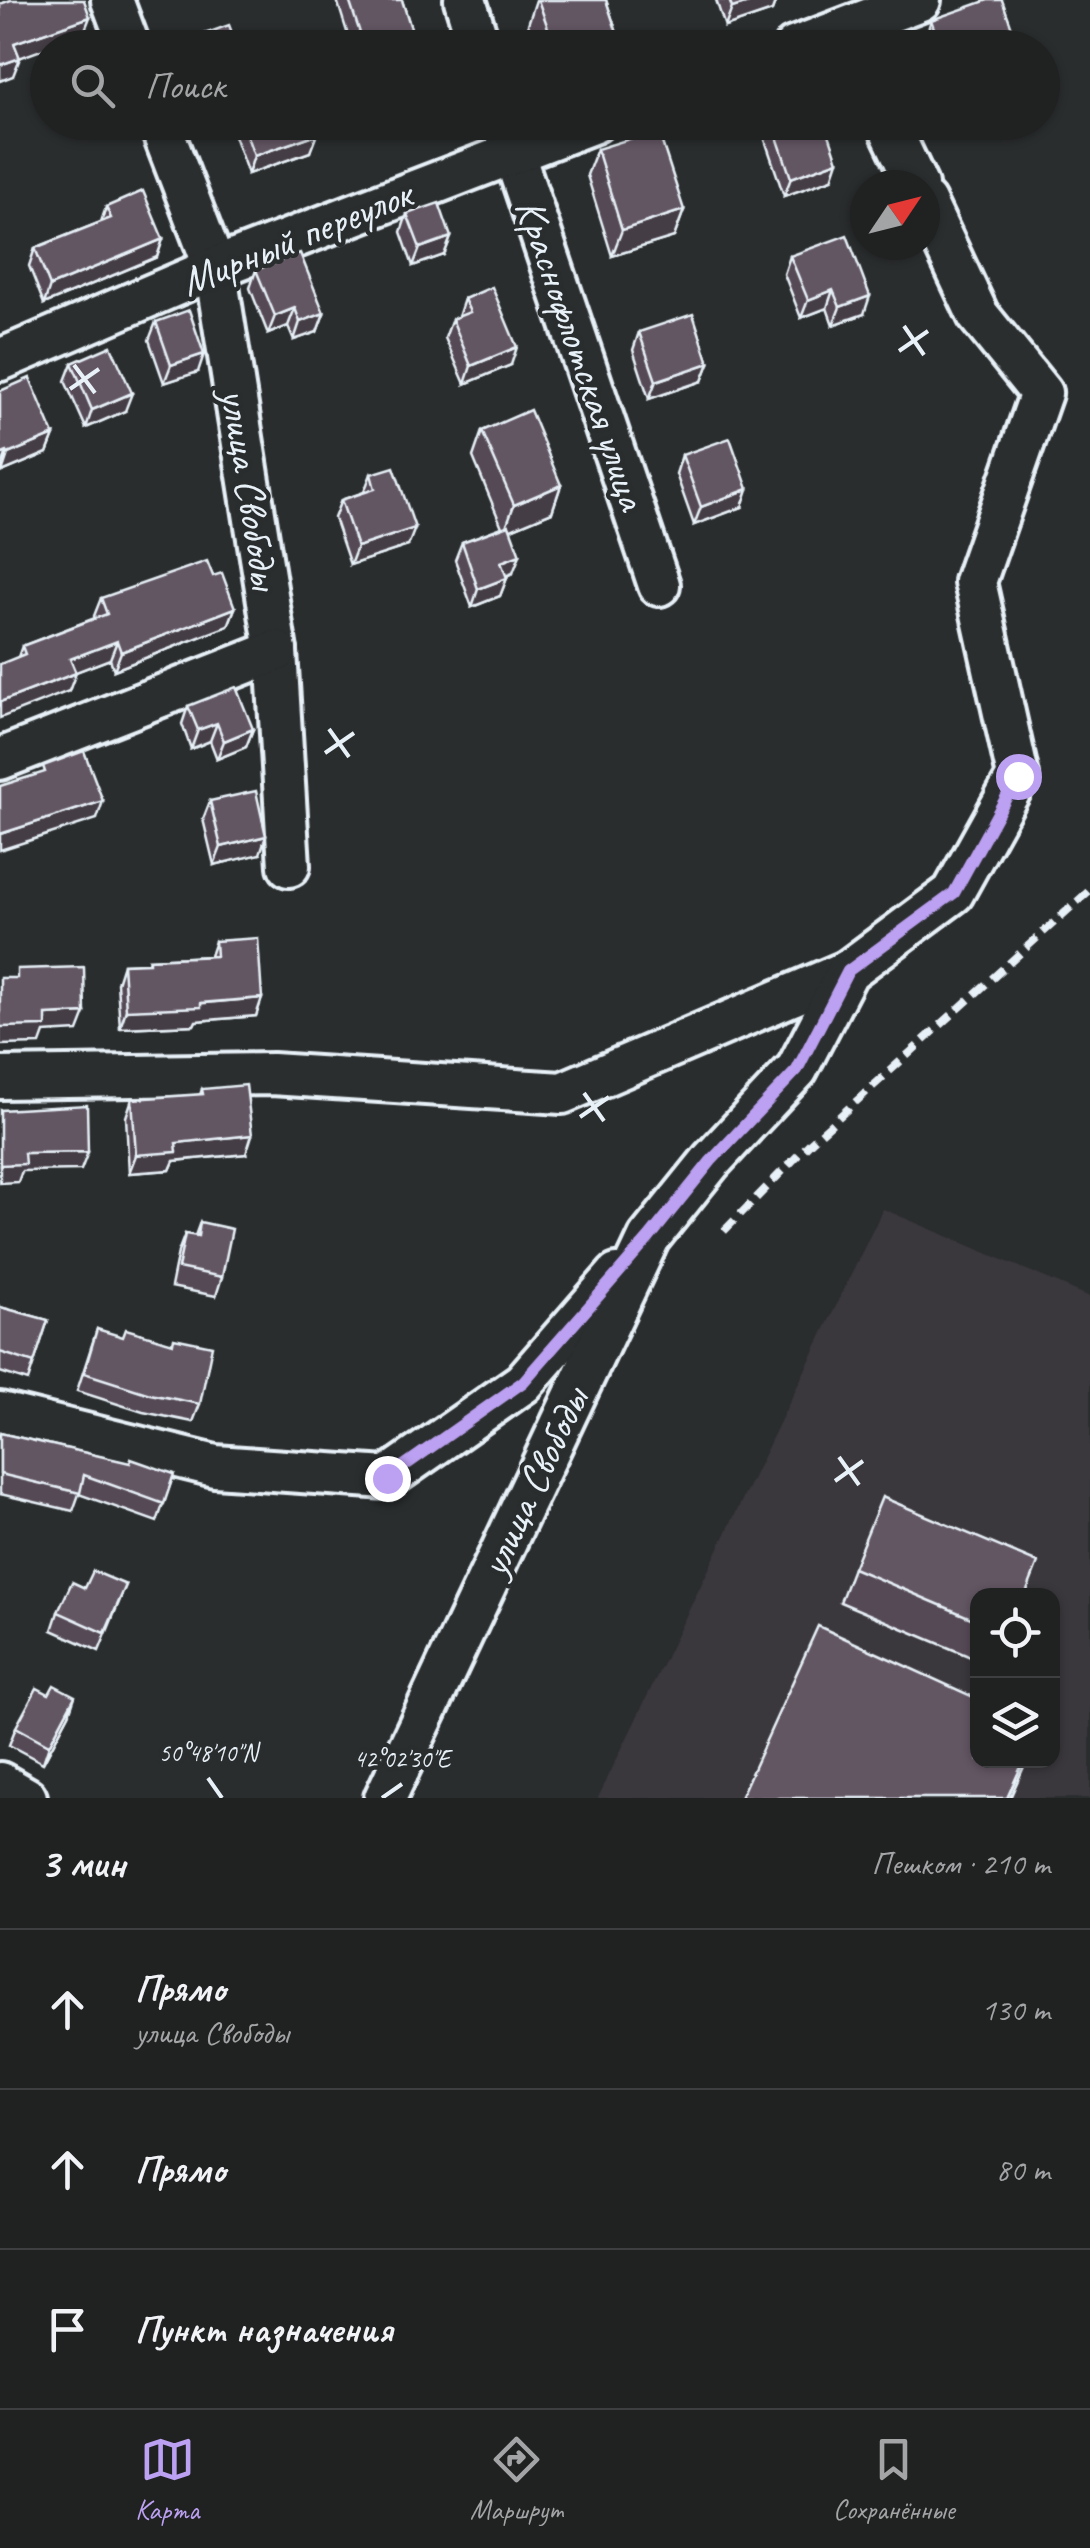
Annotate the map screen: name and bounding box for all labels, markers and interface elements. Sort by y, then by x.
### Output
search box [30,30,1060,140]
icon: search [65,58,120,113]
text: Поиск [145,62,225,109]
street label: Мирный переулок [173,166,422,308]
north arrow [850,170,940,260]
street label: Краснофлотская улица [503,192,660,519]
street label: улица Свободы [208,382,292,596]
route start [996,754,1042,800]
street label: улица Свободы [466,1377,602,1587]
route end [365,1456,411,1502]
map controls [970,1588,1060,1768]
button: locate [970,1588,1060,1678]
button: layers [970,1678,1060,1768]
text: 50°48'10"N [159,1737,261,1769]
text: 42°02'30"E [354,1743,453,1775]
text: 3 мин [40,1837,125,1890]
text: Пешком · 210 m [871,1843,1050,1884]
text: Прямо [135,1965,225,2012]
icon: ahead [40,1982,95,2037]
text: 130 m [981,1989,1050,2030]
text: улица Свободы [135,2012,289,2053]
icon: ahead [40,2142,95,2197]
text: Прямо [135,2146,225,2193]
text: 80 m [996,2149,1050,2190]
icon: arrive [40,2302,95,2357]
text: Пункт назначения [135,2306,392,2353]
tab: Карта [135,2432,199,2527]
tab: Маршрут [470,2432,562,2527]
tab: Сохранённые [833,2432,955,2527]

